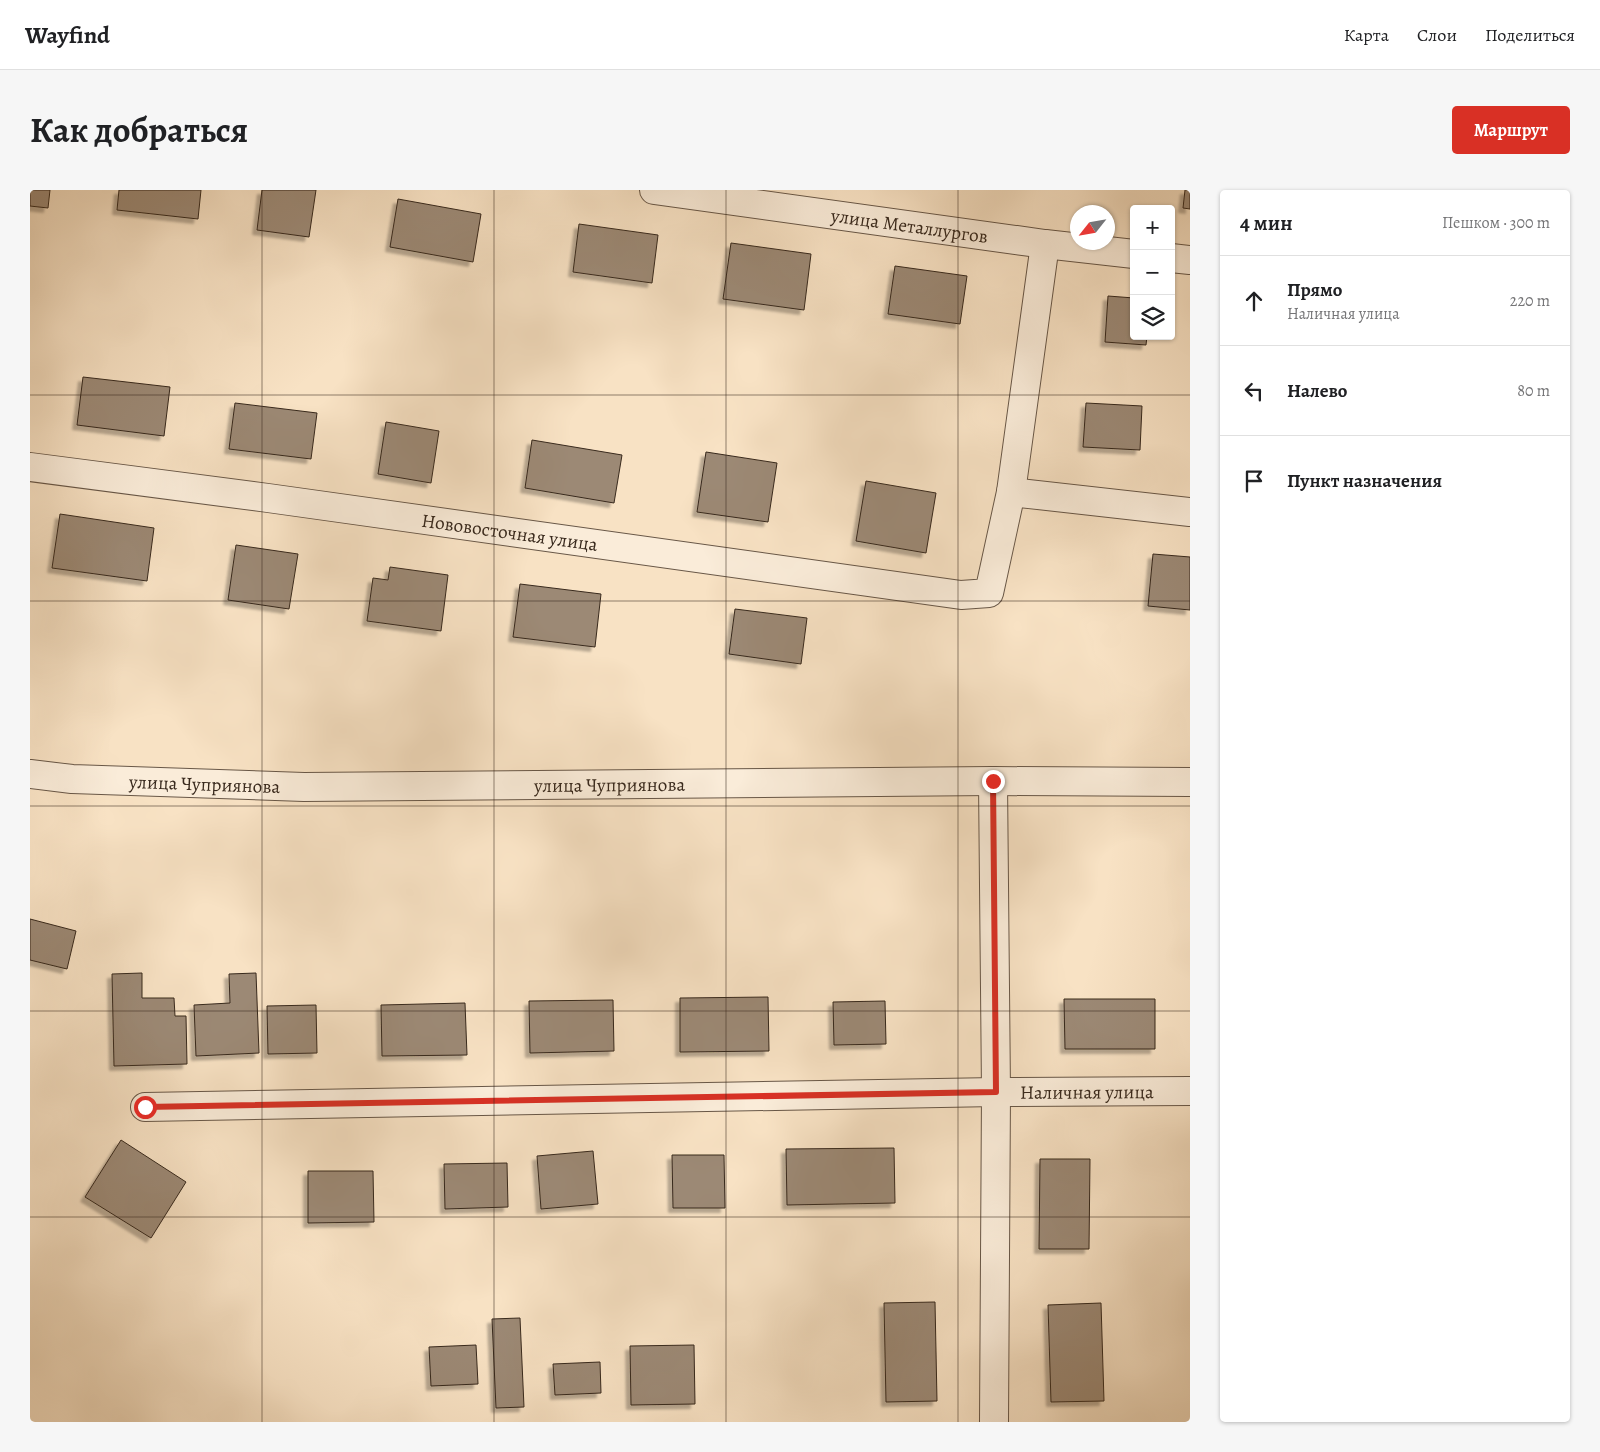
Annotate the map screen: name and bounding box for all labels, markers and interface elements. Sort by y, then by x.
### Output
text: Wayfind [25,19,110,51]
text: Карта [1344,23,1389,47]
text: Слои [1417,23,1457,47]
text: Поделиться [1485,23,1575,47]
text: Как добраться [30,106,248,154]
button: Маршрут [1452,106,1570,154]
street label: улица Металлургов [828,202,989,250]
north arrow [1070,205,1115,250]
map controls [1130,205,1175,340]
button: + [1130,205,1175,250]
text: 4 мин [1240,209,1293,237]
text: Пешком · 300 m [1442,212,1550,234]
button: − [1130,250,1175,295]
text: Прямо [1287,277,1342,303]
icon: ahead [1240,287,1268,315]
text: 220 m [1510,290,1550,312]
button: layers [1130,295,1175,340]
text: Наличная улица [1287,303,1400,325]
icon: left [1240,377,1268,405]
text: Налево [1287,378,1347,404]
text: 80 m [1517,380,1550,402]
icon: arrive [1240,467,1268,495]
text: Пункт назначения [1287,468,1442,494]
street label: Нововосточная улица [420,508,599,558]
street label: улица Чуприянова [128,769,281,800]
route end [982,770,1005,793]
street label: улица Чуприянова [533,772,686,799]
street label: Наличная улица [1020,1079,1154,1106]
route start [134,1096,157,1119]

